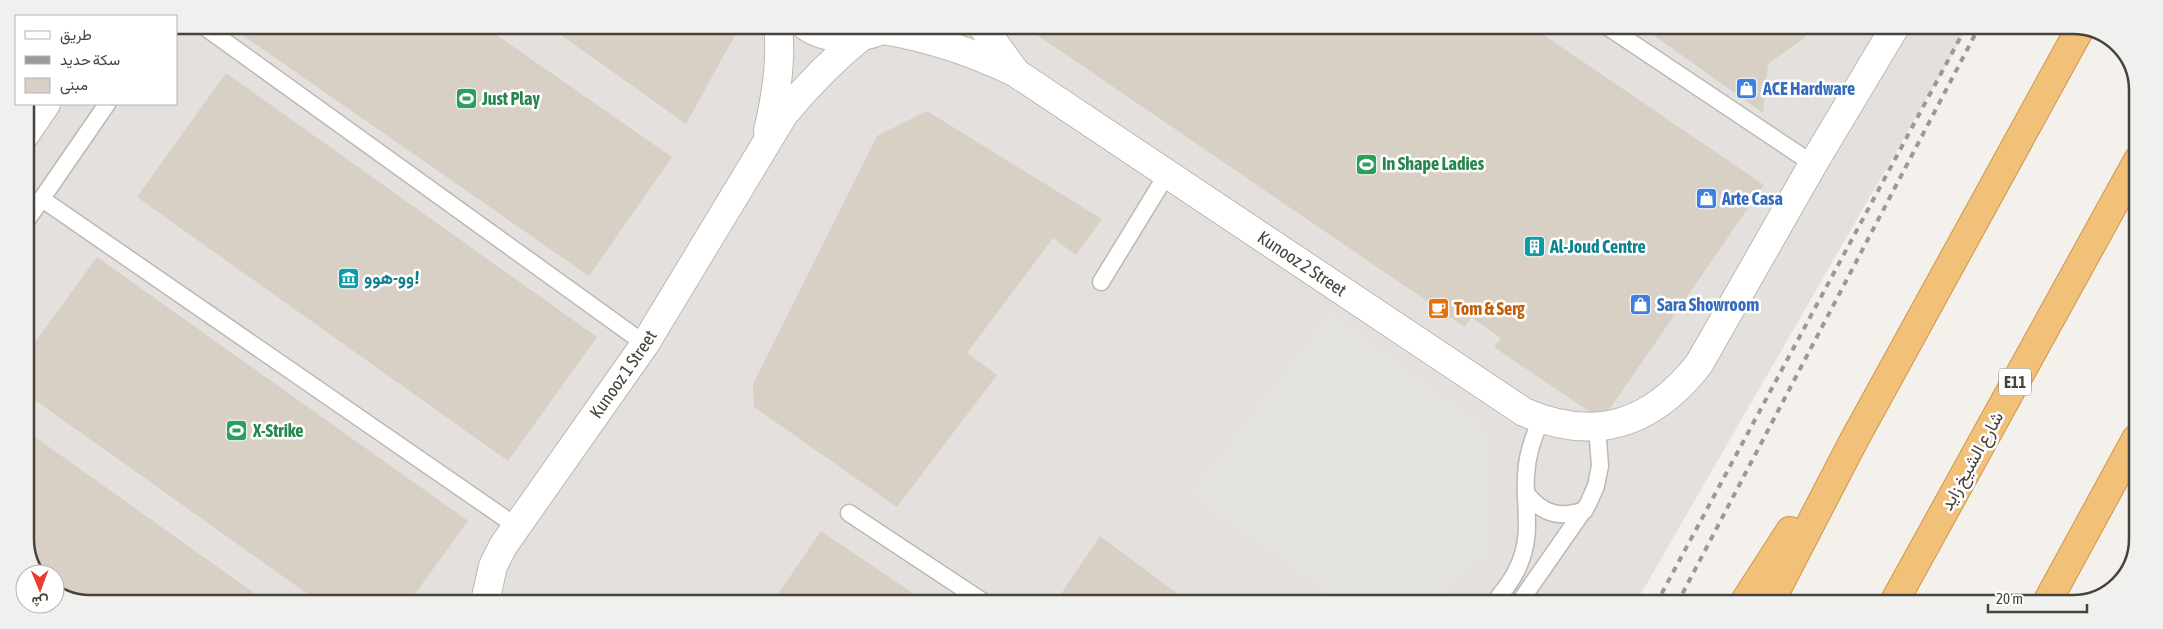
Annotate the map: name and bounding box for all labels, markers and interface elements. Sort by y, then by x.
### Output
legend [15,15,178,105]
text: طريق [60,26,92,45]
text: سكة حديد [60,51,120,69]
text: مبنى [60,76,88,95]
shop icon: ACE Hardware [1735,77,1759,101]
place label: ACE Hardware [1762,78,1855,99]
sports icon: Just Play [454,87,478,111]
place label: Just Play [481,88,540,109]
sports icon: In Shape Ladies [1354,152,1378,176]
place label: In Shape Ladies [1382,153,1485,174]
shop icon: Arte Casa [1694,187,1718,211]
place label: Arte Casa [1721,188,1783,209]
street label: Kunooz 2 Street [1254,226,1351,300]
building icon: Al-Joud Centre [1522,235,1546,259]
place label: Al-Joud Centre [1549,236,1646,257]
museum icon: وو-هوو! [336,266,360,290]
place label: وو-هوو! [364,267,419,289]
shop icon: Sara Showroom [1629,293,1653,317]
place label: Sara Showroom [1657,294,1759,315]
cafe icon: Tom & Serg [1426,297,1450,321]
place label: Tom & Serg [1454,298,1525,319]
street label: Kunooz 1 Street [585,326,661,422]
road number: E11 [1999,368,2031,396]
street label: شارع الشيخ زايد [1936,408,2009,515]
sports icon: X-Strike [225,419,249,443]
place label: X-Strike [252,420,304,441]
north arrow [15,564,65,614]
scale bar [1988,582,2087,614]
text: 20 m [1996,590,2023,607]
text: ش [31,593,49,610]

